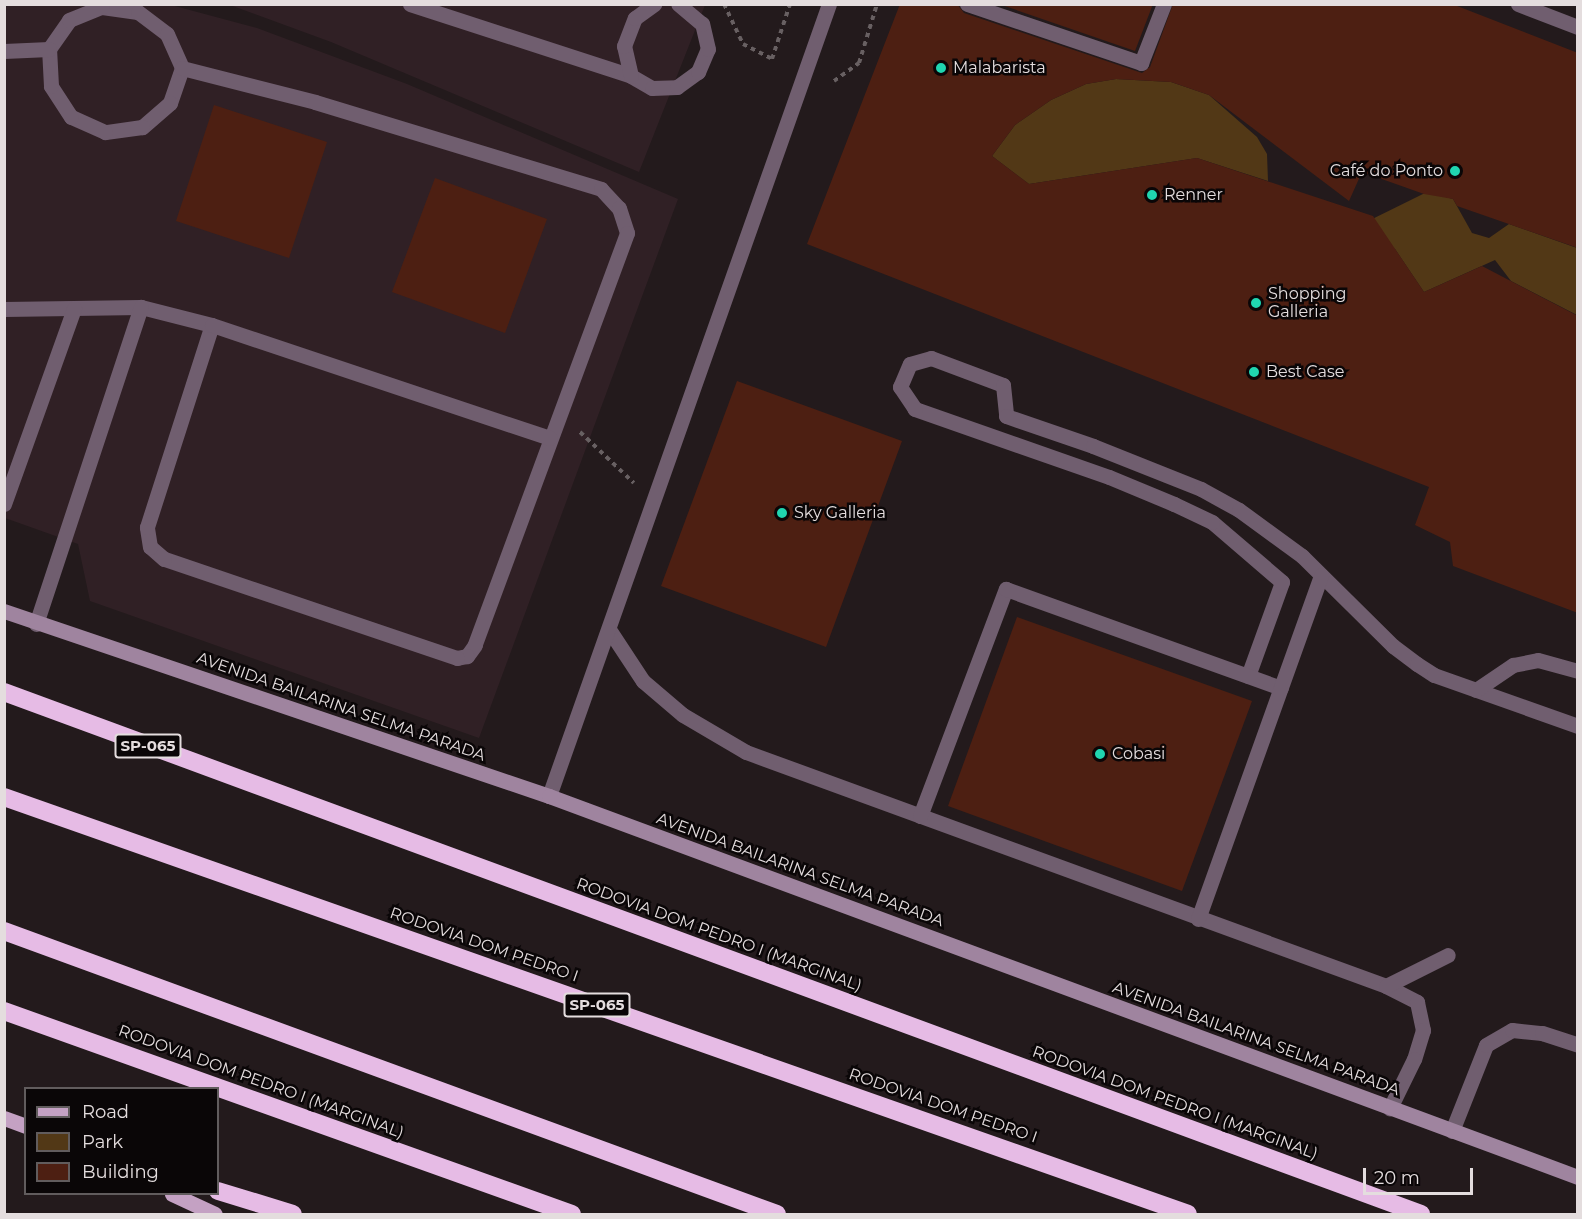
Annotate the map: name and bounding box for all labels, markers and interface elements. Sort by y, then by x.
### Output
place label: Malabarista [953,58,1046,78]
marker: Malabarista [934,61,948,75]
place label: Café do Ponto [1330,161,1443,181]
marker: Café do Ponto [1448,164,1462,178]
place label: Renner [1164,185,1223,205]
marker: Renner [1145,188,1159,202]
place label: Shopping Galleria [1268,284,1346,322]
marker: Shopping Galleria [1249,296,1263,310]
place label: Best Case [1266,362,1344,382]
marker: Best Case [1247,365,1261,379]
place label: Sky Galleria [794,503,886,523]
marker: Sky Galleria [775,506,789,520]
street label: AVENIDA BAILARINA SELMA PARADA [194,648,488,766]
road number: SP-065 [114,734,182,758]
place label: Cobasi [1112,744,1165,764]
marker: Cobasi [1093,747,1107,761]
street label: AVENIDA BAILARINA SELMA PARADA [654,809,946,931]
street label: RODOVIA DOM PEDRO I (MARGINAL) [574,874,864,996]
street label: RODOVIA DOM PEDRO I [387,904,581,986]
street label: AVENIDA BAILARINA SELMA PARADA [1110,978,1402,1100]
road number: SP-065 [562,993,632,1017]
street label: RODOVIA DOM PEDRO I (MARGINAL) [116,1021,406,1143]
street label: RODOVIA DOM PEDRO I (MARGINAL) [1030,1042,1320,1164]
street label: RODOVIA DOM PEDRO I [846,1065,1040,1147]
legend [24,1087,219,1195]
text: Road [82,1101,129,1123]
text: Park [82,1131,123,1153]
scale bar [1366,1156,1476,1194]
text: Building [82,1161,159,1183]
text: 20 m [1374,1167,1420,1189]

